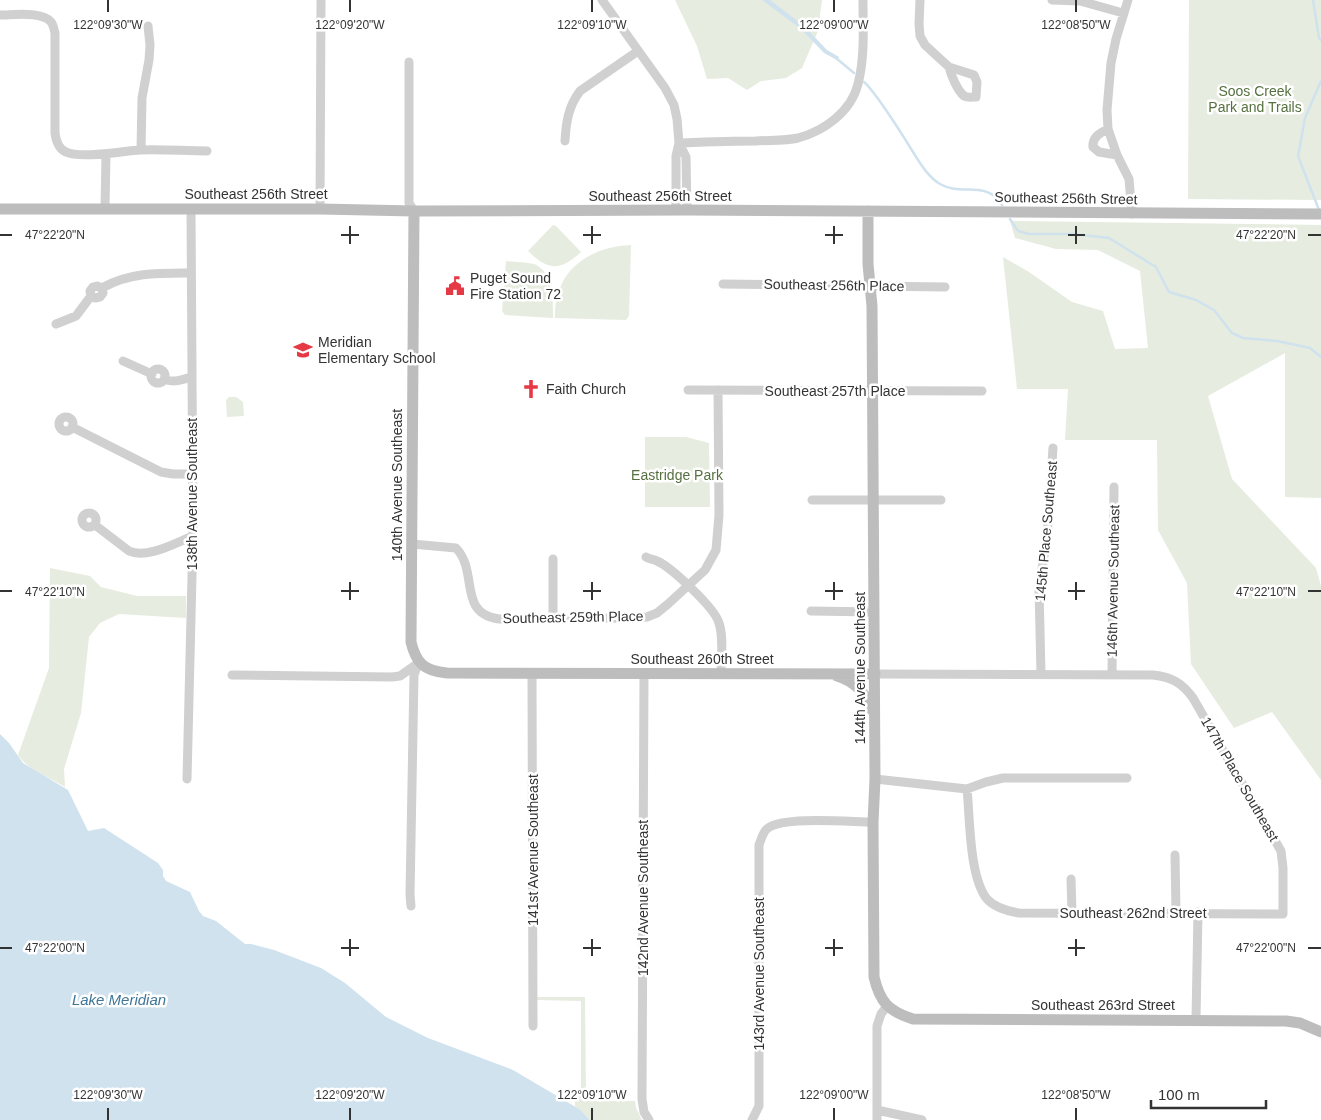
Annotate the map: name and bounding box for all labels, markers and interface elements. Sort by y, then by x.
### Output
text: 122°09'30"W [73,18,143,32]
text: 122°09'20"W [315,18,385,32]
text: 122°09'10"W [557,18,627,32]
text: 122°09'00"W [799,18,869,32]
text: 122°08'50"W [1041,18,1111,32]
park label: Soos Creek Park and Trails [1208,83,1302,115]
street label: Southeast 256th Street [184,186,328,202]
street label: Southeast 256th Street [588,188,732,204]
street label: Southeast 256th Street [994,189,1138,207]
text: 47°22'20"N [25,228,85,242]
text: 47°22'20"N [1236,228,1296,242]
place label: Puget Sound Fire Station 72 [470,270,561,302]
public building icon: Puget Sound Fire Station 72 [444,275,466,297]
street label: Southeast 256th Place [763,276,905,294]
place label: Meridian Elementary School [318,334,436,366]
school or university icon: Meridian Elementary School [292,339,314,361]
church icon: Faith Church [520,378,542,400]
place label: Faith Church [546,381,626,397]
street label: Southeast 257th Place [765,383,906,399]
street label: 140th Avenue Southeast [389,409,405,561]
street label: 138th Avenue Southeast [184,418,200,570]
street label: 145th Place Southeast [1032,460,1060,602]
park label: Eastridge Park [631,467,724,483]
street label: 146th Avenue Southeast [1104,505,1122,657]
text: 47°22'10"N [25,585,85,599]
text: 47°22'10"N [1236,585,1296,599]
street label: 144th Avenue Southeast [852,592,868,744]
street label: Southeast 259th Place [502,608,644,626]
street label: Southeast 260th Street [630,651,774,667]
street label: 147th Place Southeast [1198,714,1282,844]
street label: 141st Avenue Southeast [525,774,541,926]
street label: 142nd Avenue Southeast [635,820,651,976]
street label: 143rd Avenue Southeast [751,897,767,1051]
street label: Southeast 262nd Street [1059,905,1207,921]
text: 47°22'00"N [25,941,85,955]
text: 47°22'00"N [1236,941,1296,955]
water label: Lake Meridian [72,991,166,1008]
street label: Southeast 263rd Street [1031,997,1175,1013]
scale bar [1151,1078,1266,1110]
text: 100 m [1158,1086,1200,1103]
text: 122°09'30"W [73,1088,143,1102]
text: 122°09'20"W [315,1088,385,1102]
text: 122°09'10"W [557,1088,627,1102]
text: 122°09'00"W [799,1088,869,1102]
text: 122°08'50"W [1041,1088,1111,1102]

